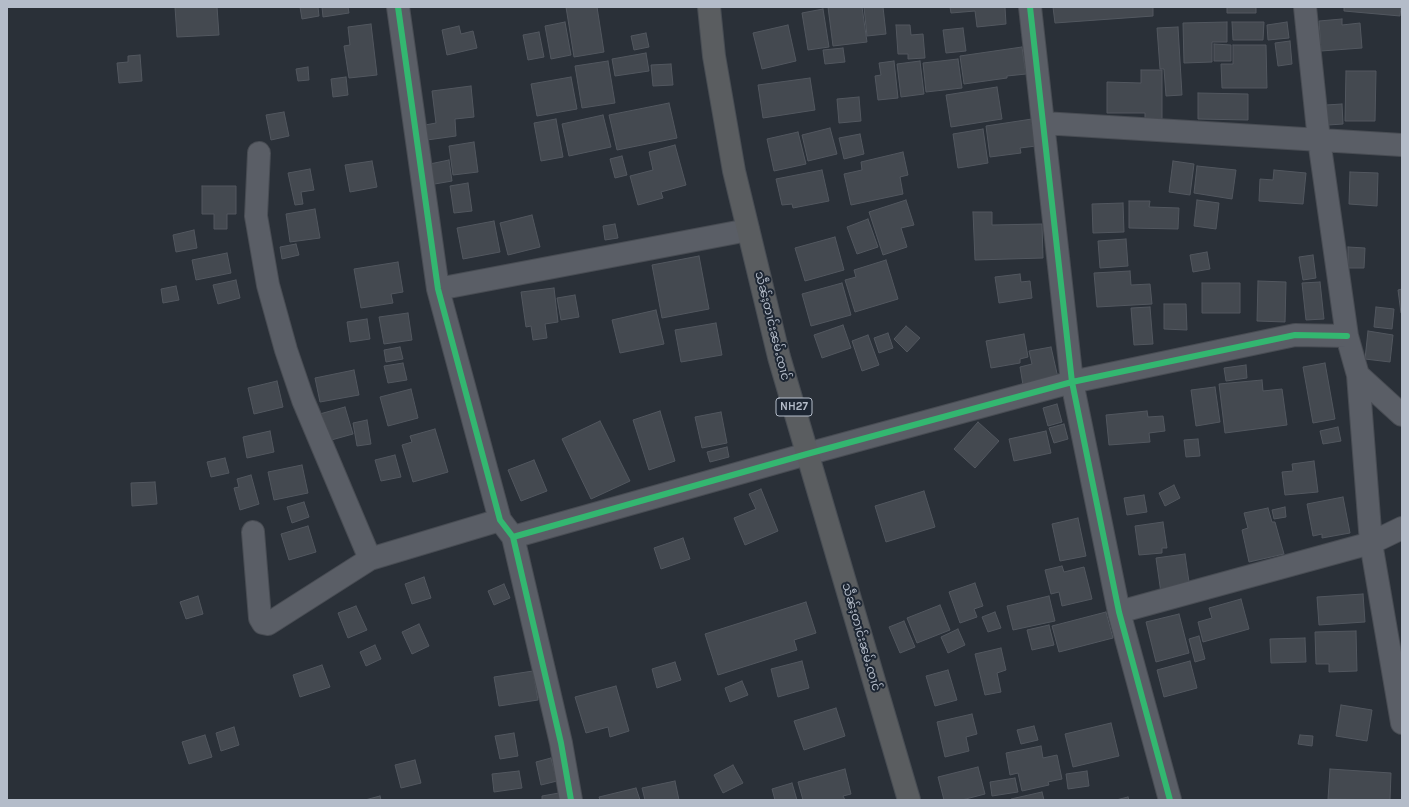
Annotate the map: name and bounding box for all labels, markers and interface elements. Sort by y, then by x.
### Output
street label: သဵၼ်ႈတၢင်းၼမ်ႉၸၢင် [751,270,793,382]
road number: NH27 [776,398,812,416]
street label: သဵၼ်ႈတၢင်းၼမ်ႉၸၢင် [839,581,883,693]

